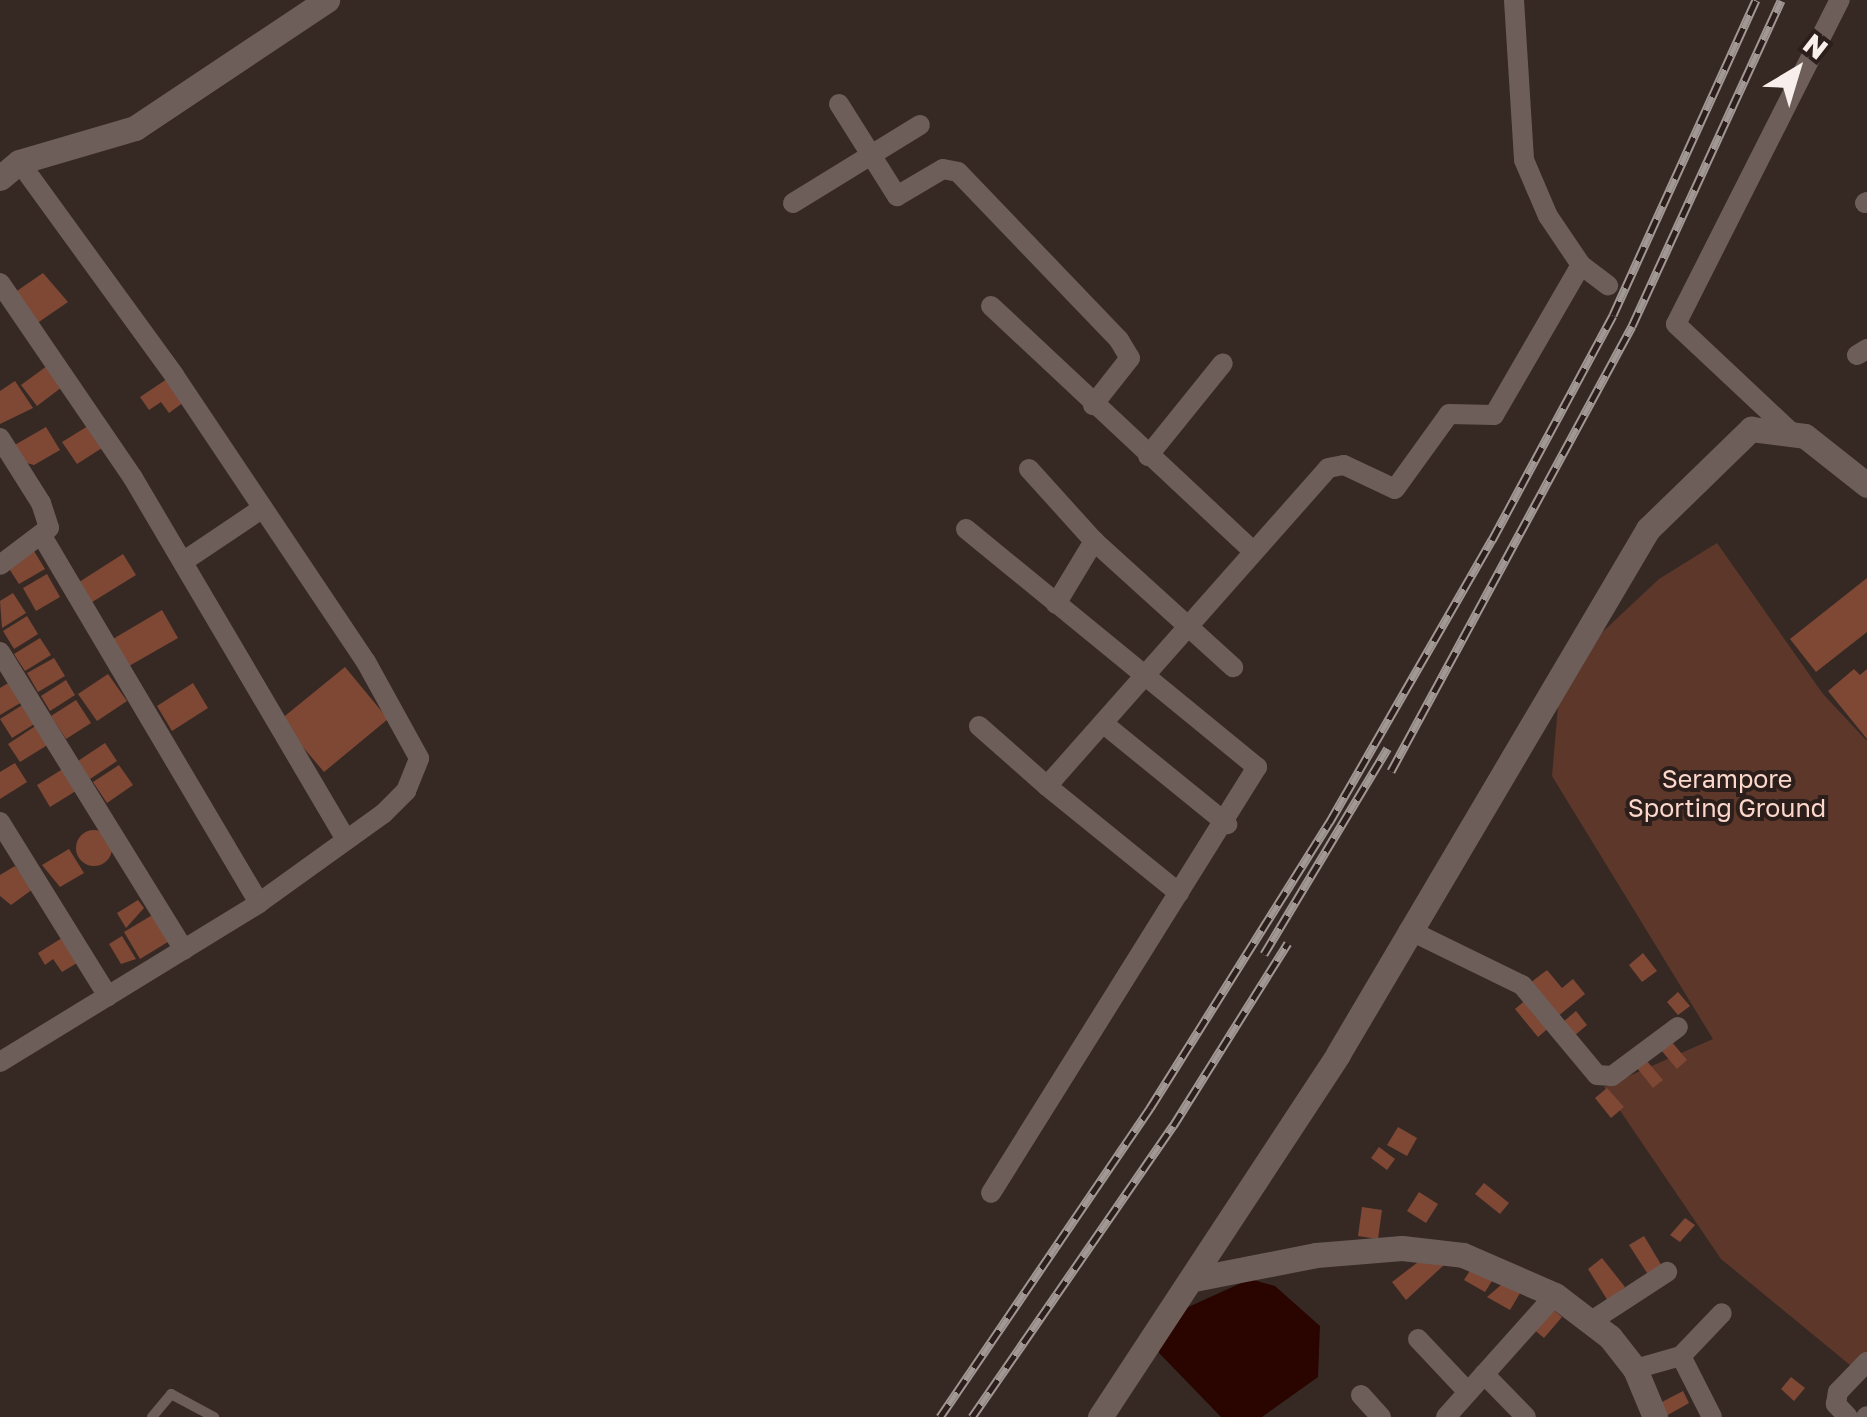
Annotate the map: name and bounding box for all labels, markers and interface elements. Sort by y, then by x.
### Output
north arrow [1747,20,1847,120]
text: N [1797,26,1834,66]
park label: Serampore Sporting Ground [1628,765,1826,824]

